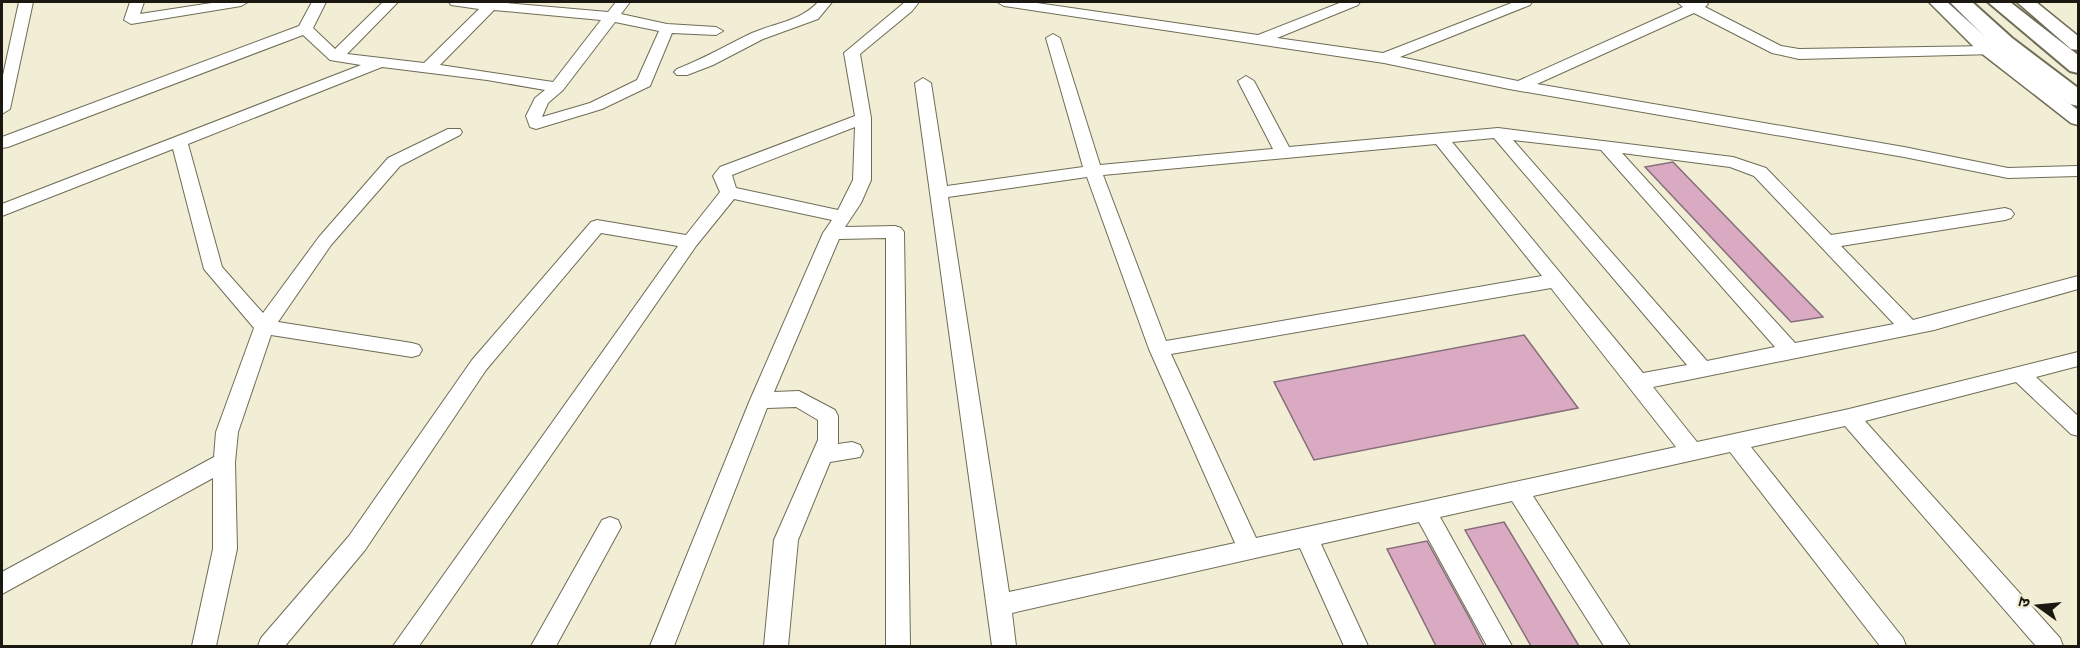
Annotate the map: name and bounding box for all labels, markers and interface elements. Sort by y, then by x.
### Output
north arrow [2008,576,2068,636]
text: उ [2013,594,2035,609]

